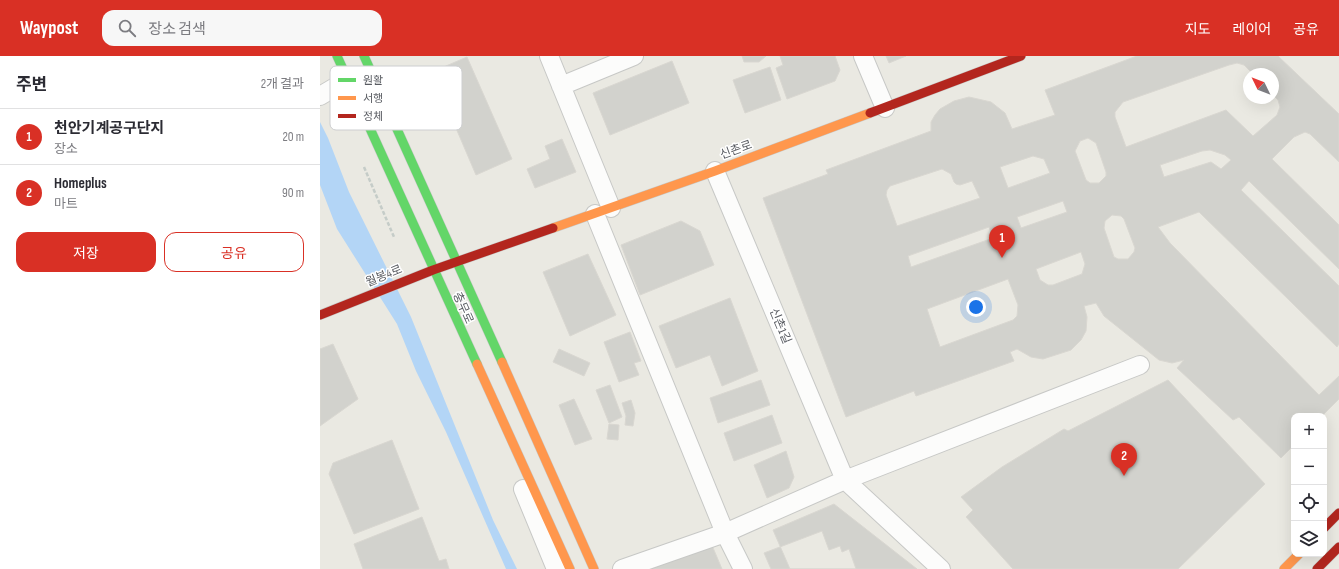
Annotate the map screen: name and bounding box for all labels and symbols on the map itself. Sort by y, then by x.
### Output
legend [330,66,462,130]
north arrow [1243,68,1279,104]
text: 원활 [363,74,383,87]
text: 서행 [363,92,383,105]
text: 정체 [363,110,383,123]
street label: 신촌로 [718,137,754,163]
pin: 1 [989,225,1015,258]
street label: 월봉4로 [364,262,404,290]
street label: 충무로 [449,290,477,326]
your location [966,297,986,317]
street label: 신촌1길 [766,306,794,346]
pin: 2 [1111,443,1137,476]

